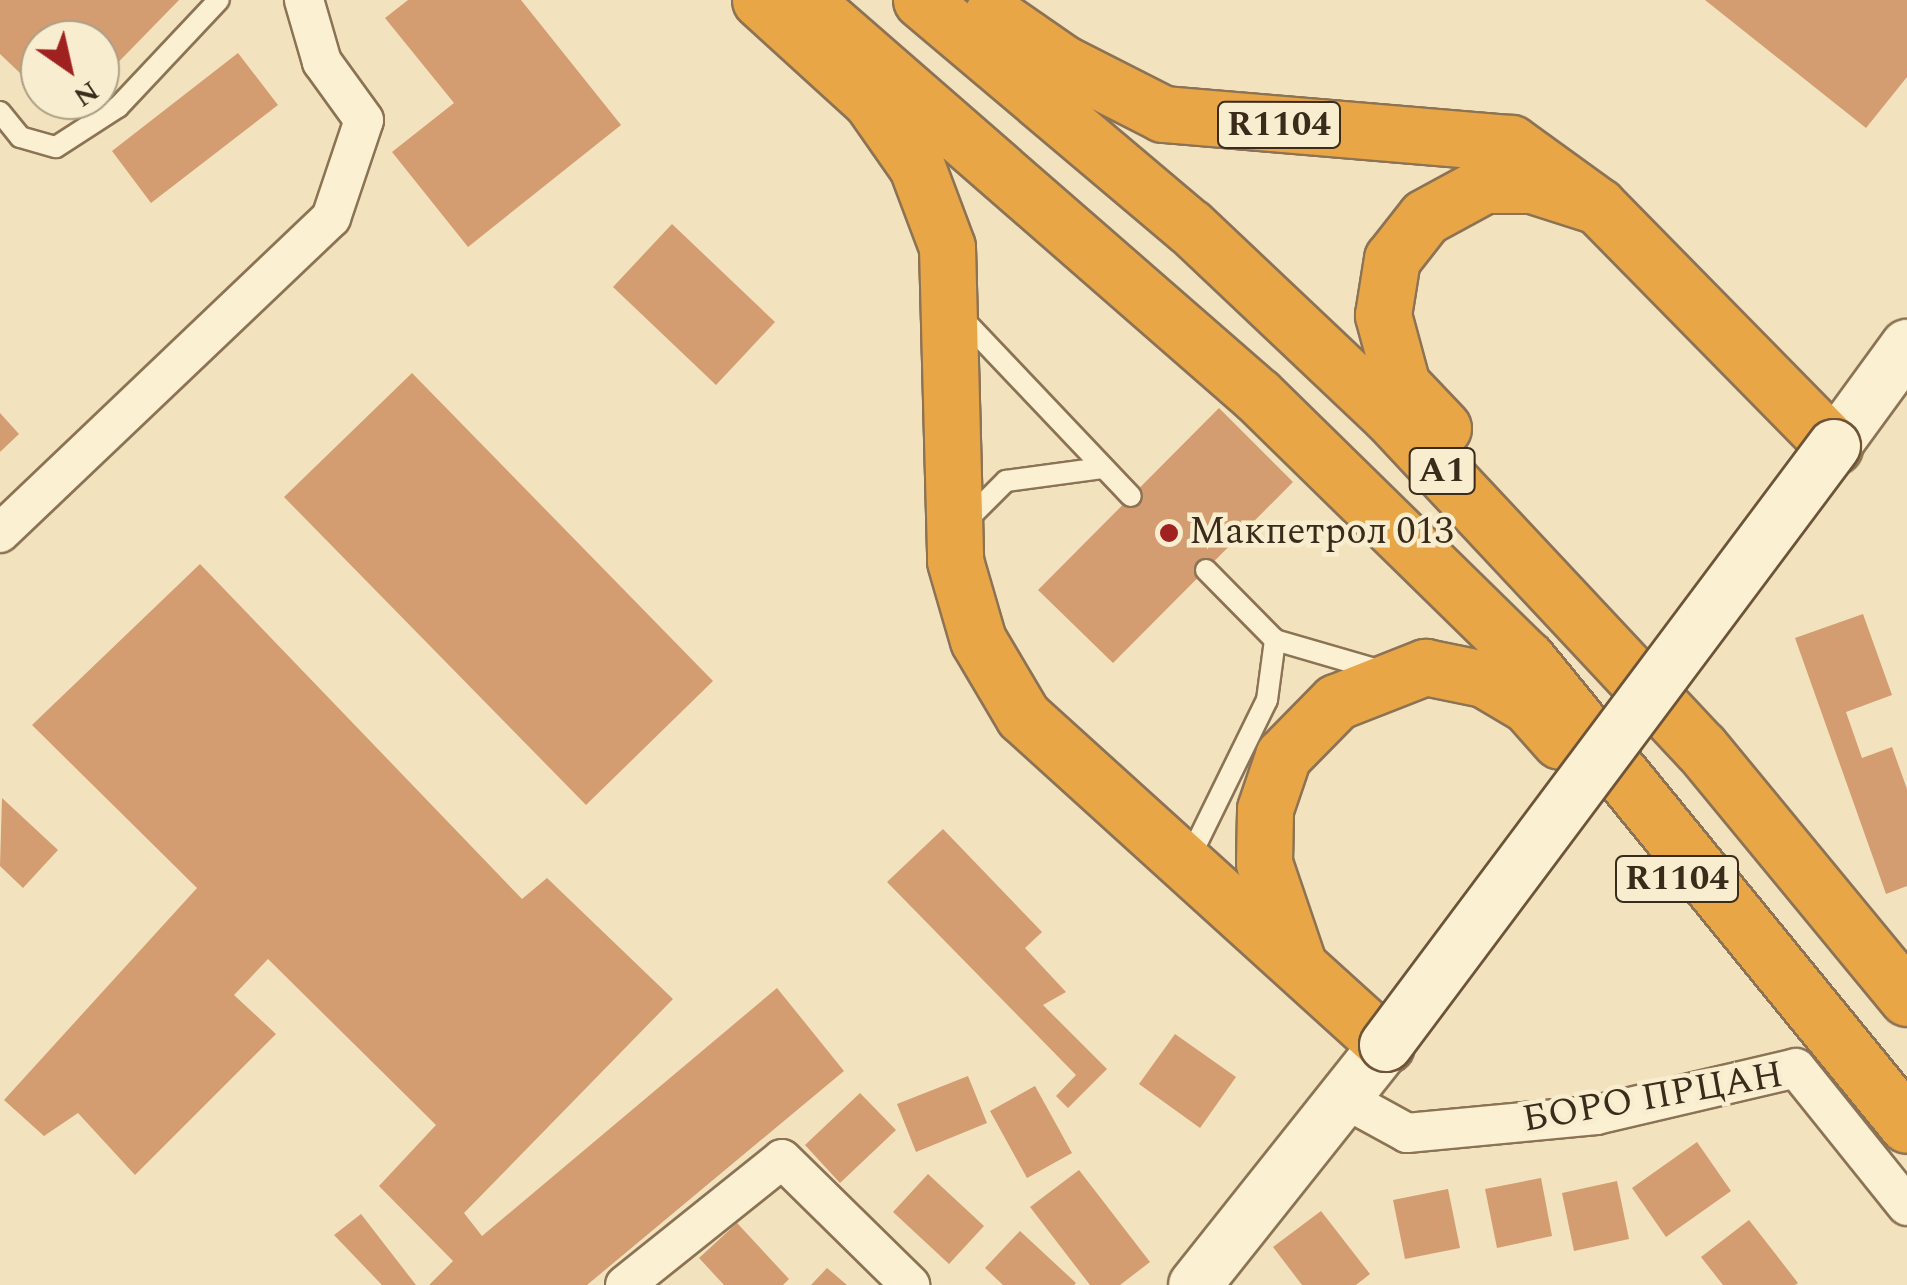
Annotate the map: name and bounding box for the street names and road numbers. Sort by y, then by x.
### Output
road number: R1104 [1216,95,1342,155]
road number: A1 [1407,441,1477,501]
road number: R1104 [1614,849,1740,909]
street label: БОРО ПРЦАН [1519,1053,1787,1143]

